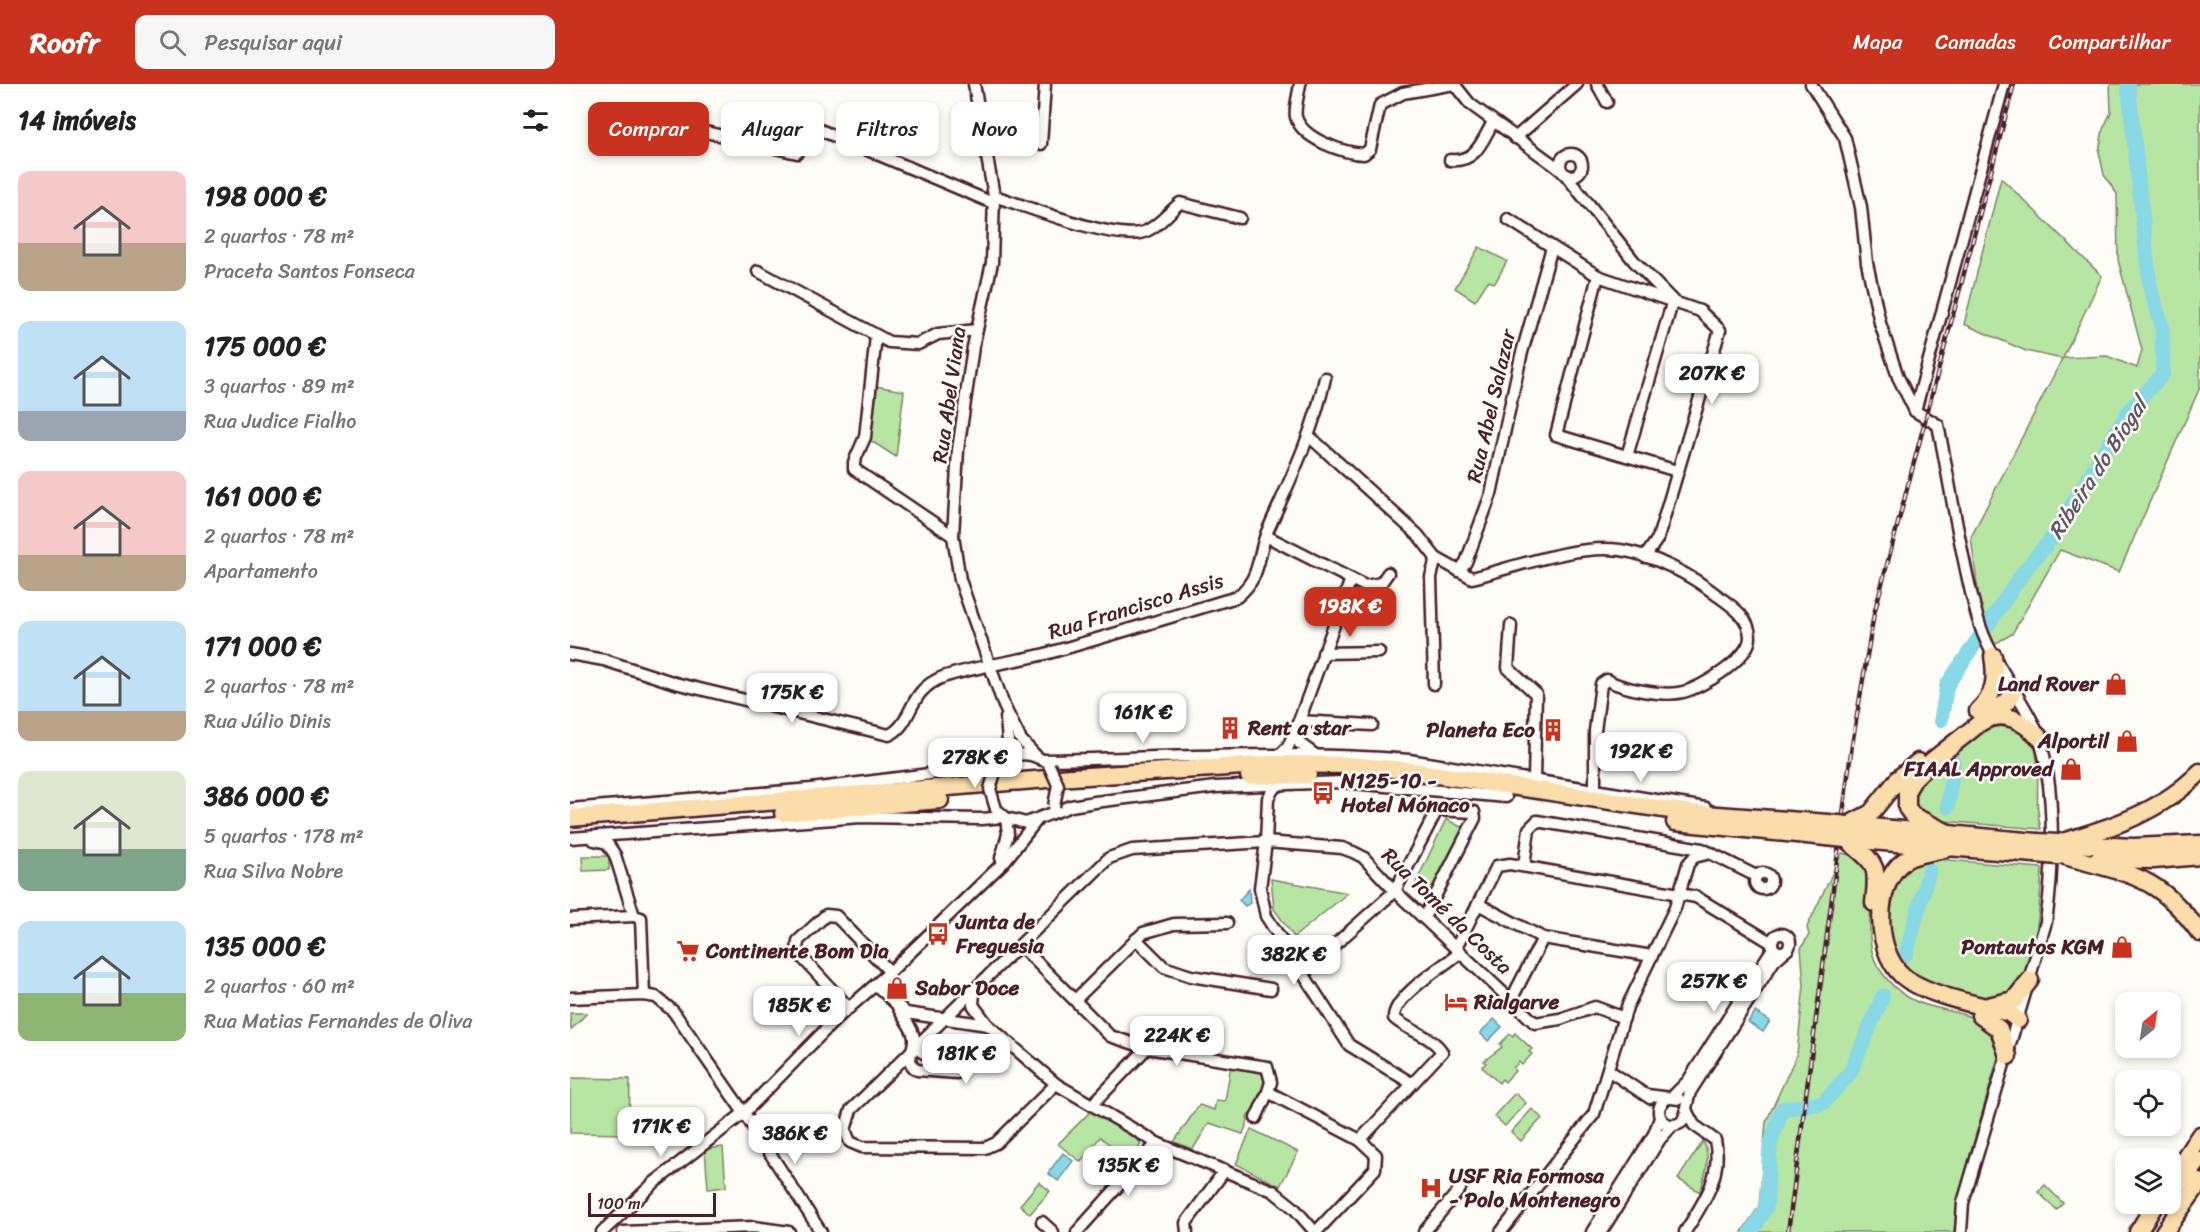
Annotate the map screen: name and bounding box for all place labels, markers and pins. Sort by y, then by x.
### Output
pin: 207K € [1663,354,1761,405]
pin: 198K € [1301,587,1399,638]
place label: Land Rover [1998,665,2100,703]
shop icon: Land Rover [2103,671,2129,697]
pin: 175K € [743,673,841,724]
pin: 161K € [1094,693,1192,744]
place label: Rent a star [1247,709,1353,747]
place label: Planeta Eco [1426,711,1535,749]
building icon: Rent a star [1217,715,1243,741]
building icon: Planeta Eco [1540,717,1566,743]
place label: Alportil [2037,722,2110,760]
shop icon: Alportil [2114,728,2140,754]
pin: 192K € [1592,732,1690,783]
pin: 278K € [926,738,1024,789]
place label: FIAAL Approved [1903,750,2055,788]
shop icon: FIAAL Approved [2058,756,2084,782]
place label: N125-10 - Hotel Mónaco [1340,762,1470,824]
bus stop icon: N125-10 - Hotel Mónaco [1310,780,1336,806]
place label: Junta de Freguesia [955,903,1045,965]
bus stop icon: Junta de Freguesia [925,921,951,947]
place label: Pontautos KGM [1961,928,2104,966]
place label: Continente Bom Dia [705,932,889,970]
shop icon: Pontautos KGM [2109,934,2135,960]
pin: 382K € [1245,935,1343,986]
supermarket icon: Continente Bom Dia [675,938,701,964]
pin: 257K € [1665,962,1763,1013]
place label: Sabor Doce [914,969,1019,1007]
shop icon: Sabor Doce [884,975,910,1001]
place label: Rialgarve [1473,983,1560,1021]
pin: 185K € [750,986,848,1037]
hotel icon: Rialgarve [1443,989,1469,1015]
pin: 224K € [1128,1016,1226,1067]
pin: 181K € [917,1034,1015,1085]
pin: 171K € [612,1107,710,1158]
pin: 386K € [746,1114,844,1165]
pin: 135K € [1079,1146,1177,1197]
place label: USF Ria Formosa - Polo Montenegro [1449,1157,1621,1219]
hospital icon: USF Ria Formosa - Polo Montenegro [1418,1175,1444,1201]

